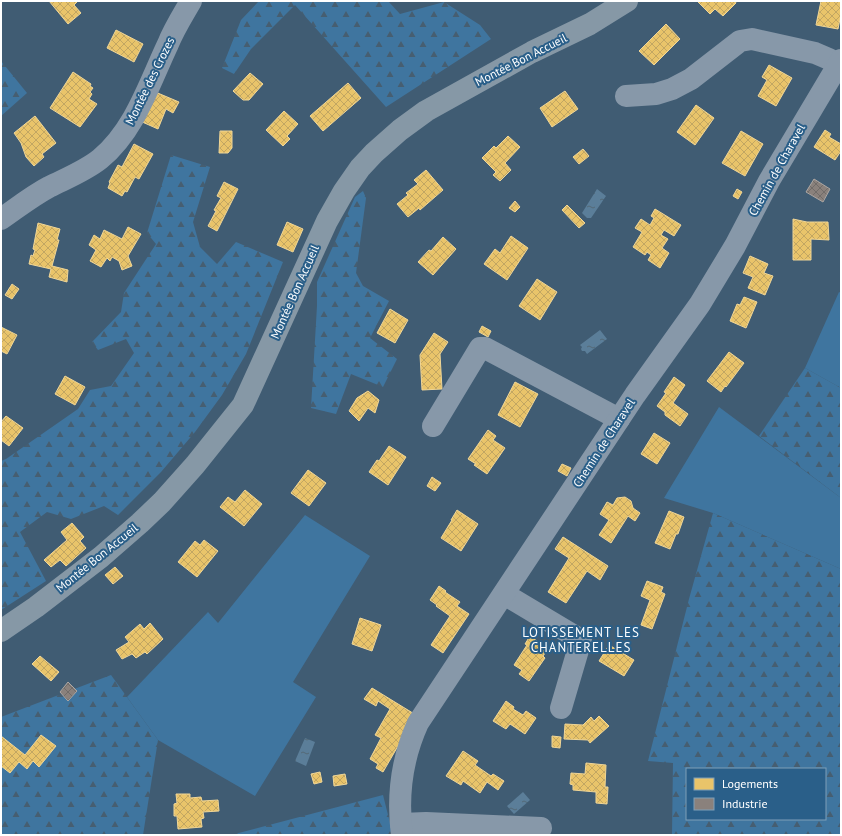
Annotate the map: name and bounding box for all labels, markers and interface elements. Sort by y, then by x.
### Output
street label: Montée Bon Accueil [472,30,570,89]
street label: Montée des Crozes [122,34,177,127]
street label: Chemin de Charavel [745,121,808,218]
street label: Montée Bon Accueil [267,242,322,341]
street label: Chemin de Charavel [569,395,638,490]
street label: Montée Bon Accueil [53,520,141,595]
district label: LOTISSEMENT LES CHANTERELLES [522,624,640,656]
legend [686,768,826,820]
text: Logements [722,776,778,791]
text: Industrie [722,796,768,811]

